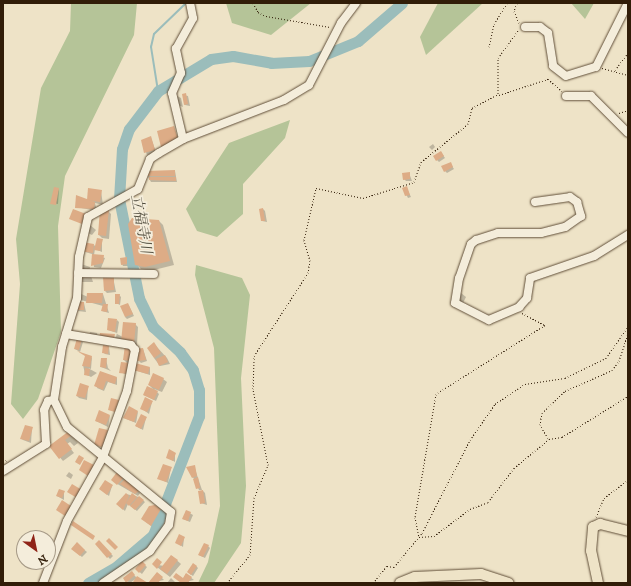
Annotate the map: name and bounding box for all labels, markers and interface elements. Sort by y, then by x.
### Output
water label: 立福寺川 [127,193,155,255]
north arrow [16,530,56,570]
text: N [34,551,50,568]

